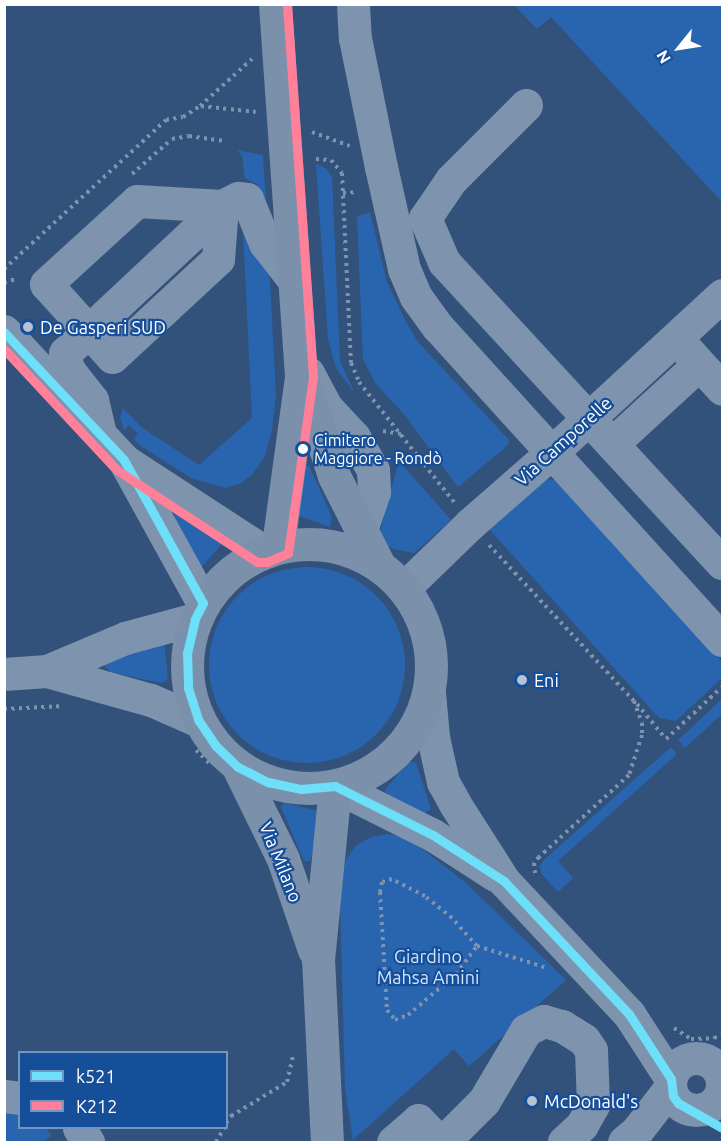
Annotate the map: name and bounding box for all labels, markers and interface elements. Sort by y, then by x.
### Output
north arrow [649,18,709,78]
text: N [653,47,674,67]
place label: De Gasperi SUD [40,316,166,338]
marker: De Gasperi SUD [21,320,35,334]
street label: Via Camporelle [510,392,616,490]
place label: Cimitero Maggiore - Rondò [314,430,442,468]
marker: Cimitero Maggiore - Rondò [297,443,309,455]
place label: Eni [534,669,559,691]
marker: Eni [515,673,529,687]
street label: Via Milano [255,819,307,905]
park label: Giardino Mahsa Amini [377,946,479,988]
legend [18,1051,228,1129]
text: k521 [76,1066,116,1086]
place label: McDonald's [544,1090,638,1112]
marker: McDonald's [525,1094,539,1108]
text: K212 [76,1096,117,1116]

